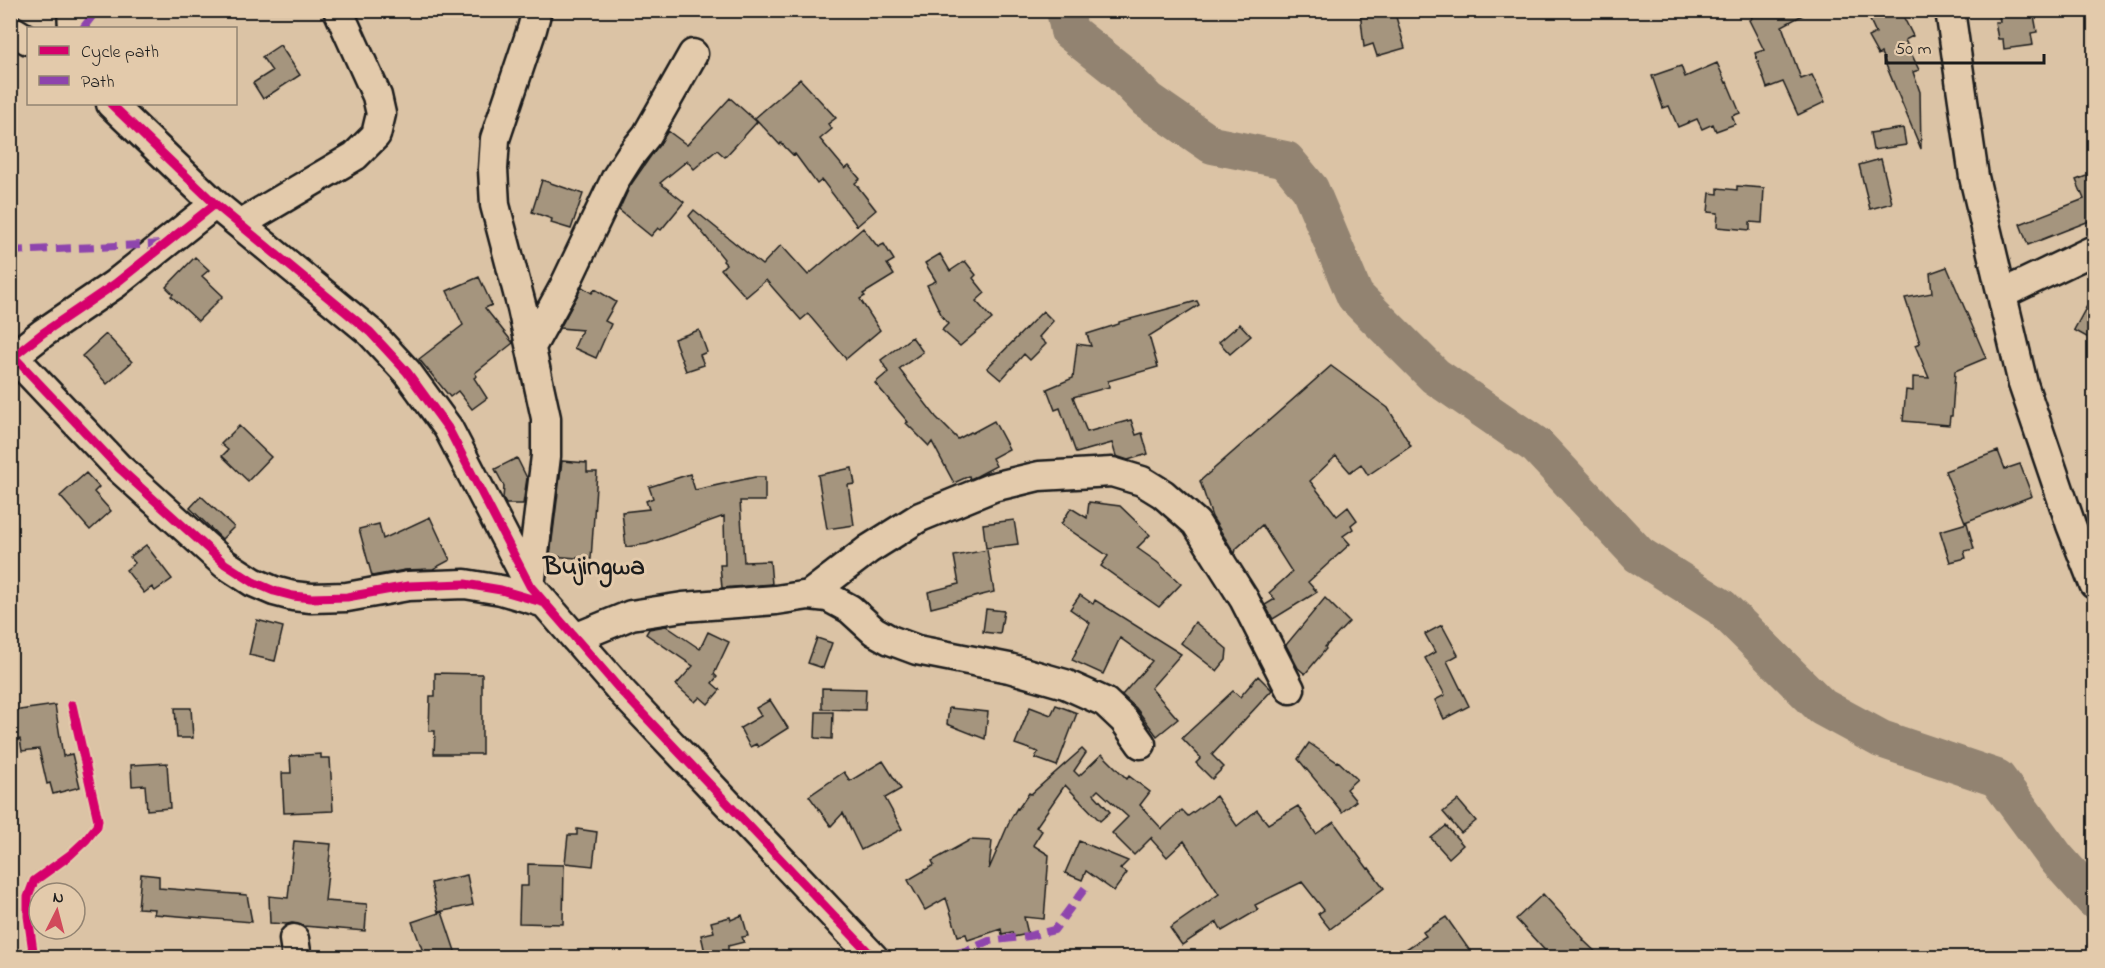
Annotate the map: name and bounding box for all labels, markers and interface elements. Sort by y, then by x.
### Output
legend [27,27,237,105]
scale bar [1886,27,2044,65]
text: 50 m [1895,37,1932,63]
text: Cycle path [81,40,159,66]
text: Path [81,70,115,96]
district label: Bujingwa [541,548,645,588]
north arrow [27,881,87,941]
text: N [52,886,65,911]

